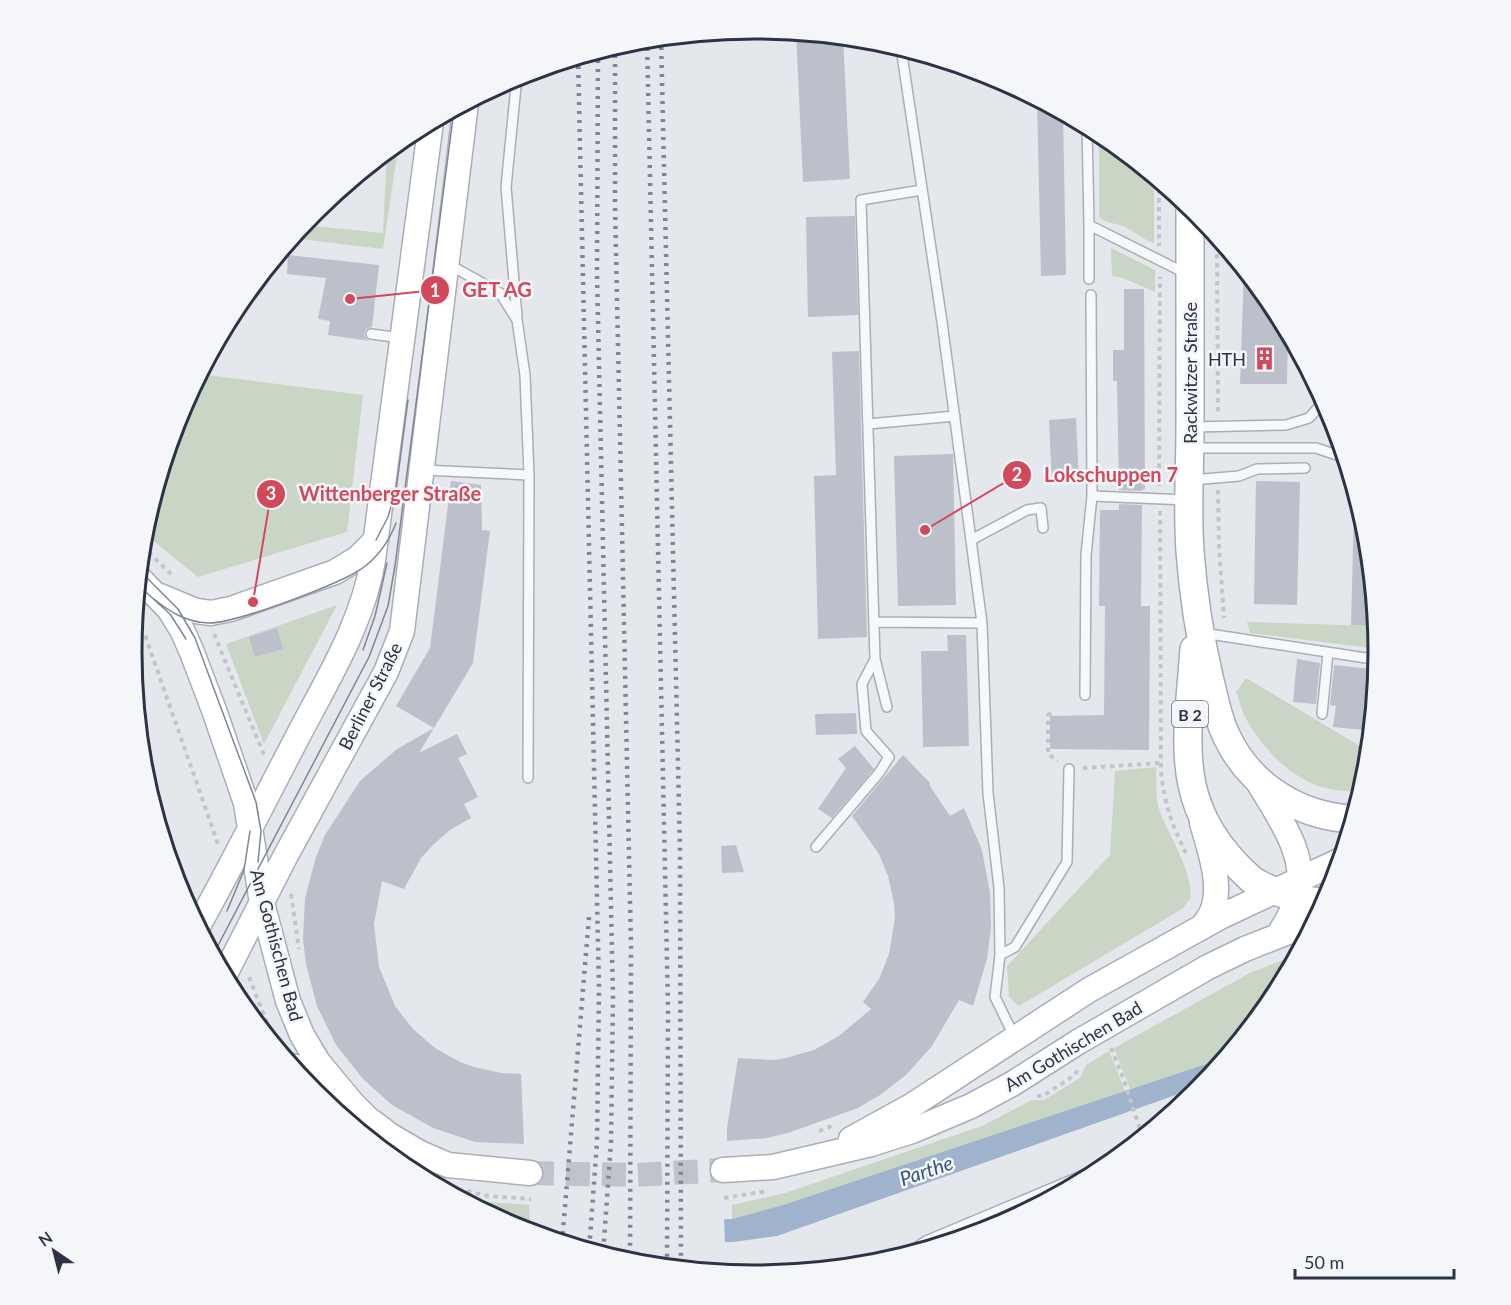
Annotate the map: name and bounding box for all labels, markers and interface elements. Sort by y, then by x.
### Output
callout: GET AG [420,271,545,309]
text: GET AG [462,277,532,301]
text: 1 [430,279,440,301]
street label: Rackwitzer Straße [1179,302,1201,444]
building icon: HTH [1251,346,1277,372]
place label: HTH [1208,348,1246,370]
callout: Lokschuppen 7 [1002,456,1190,494]
text: Lokschuppen 7 [1044,462,1178,486]
text: 2 [1012,463,1022,485]
callout: Wittenberger Straße [256,475,493,513]
text: Wittenberger Straße [299,481,482,505]
text: 3 [266,482,276,504]
street label: Berliner Straße [334,639,406,753]
road number: B 2 [1172,701,1208,727]
street label: Am Gothischen Bad [246,867,308,1023]
street label: Am Gothischen Bad [1000,996,1146,1096]
water label: Parthe [896,1150,956,1190]
north arrow [24,1221,84,1281]
text: N [35,1227,56,1250]
scale bar [1295,1242,1454,1280]
text: 50 m [1304,1251,1344,1273]

